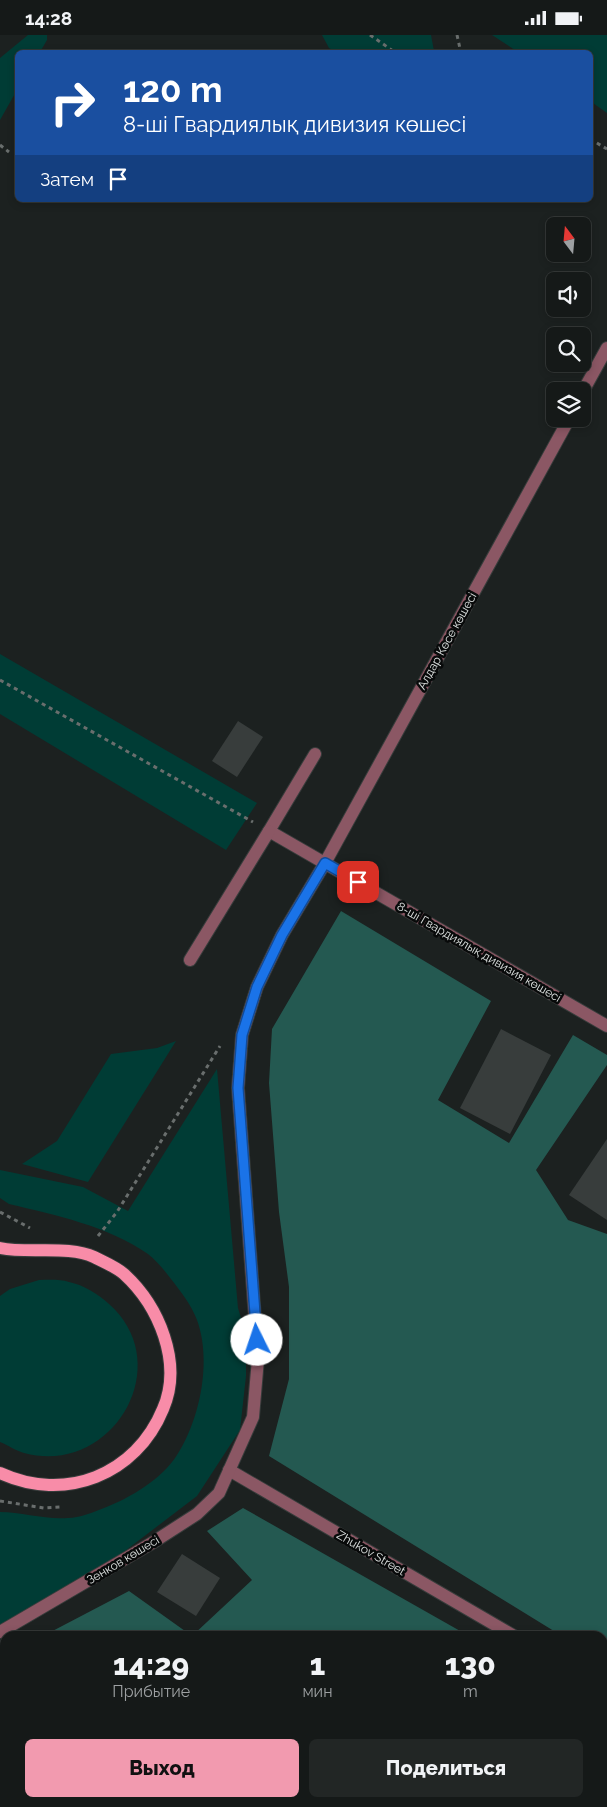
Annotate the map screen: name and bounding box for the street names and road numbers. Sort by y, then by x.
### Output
street label: Алдар Көсе көшесі [415,590,479,692]
street label: 8-ші Гвардиялық дивизия көшесі [394,899,564,1005]
street label: Zhukov Street [334,1528,408,1578]
street label: Зенков көшесі [84,1533,162,1587]

